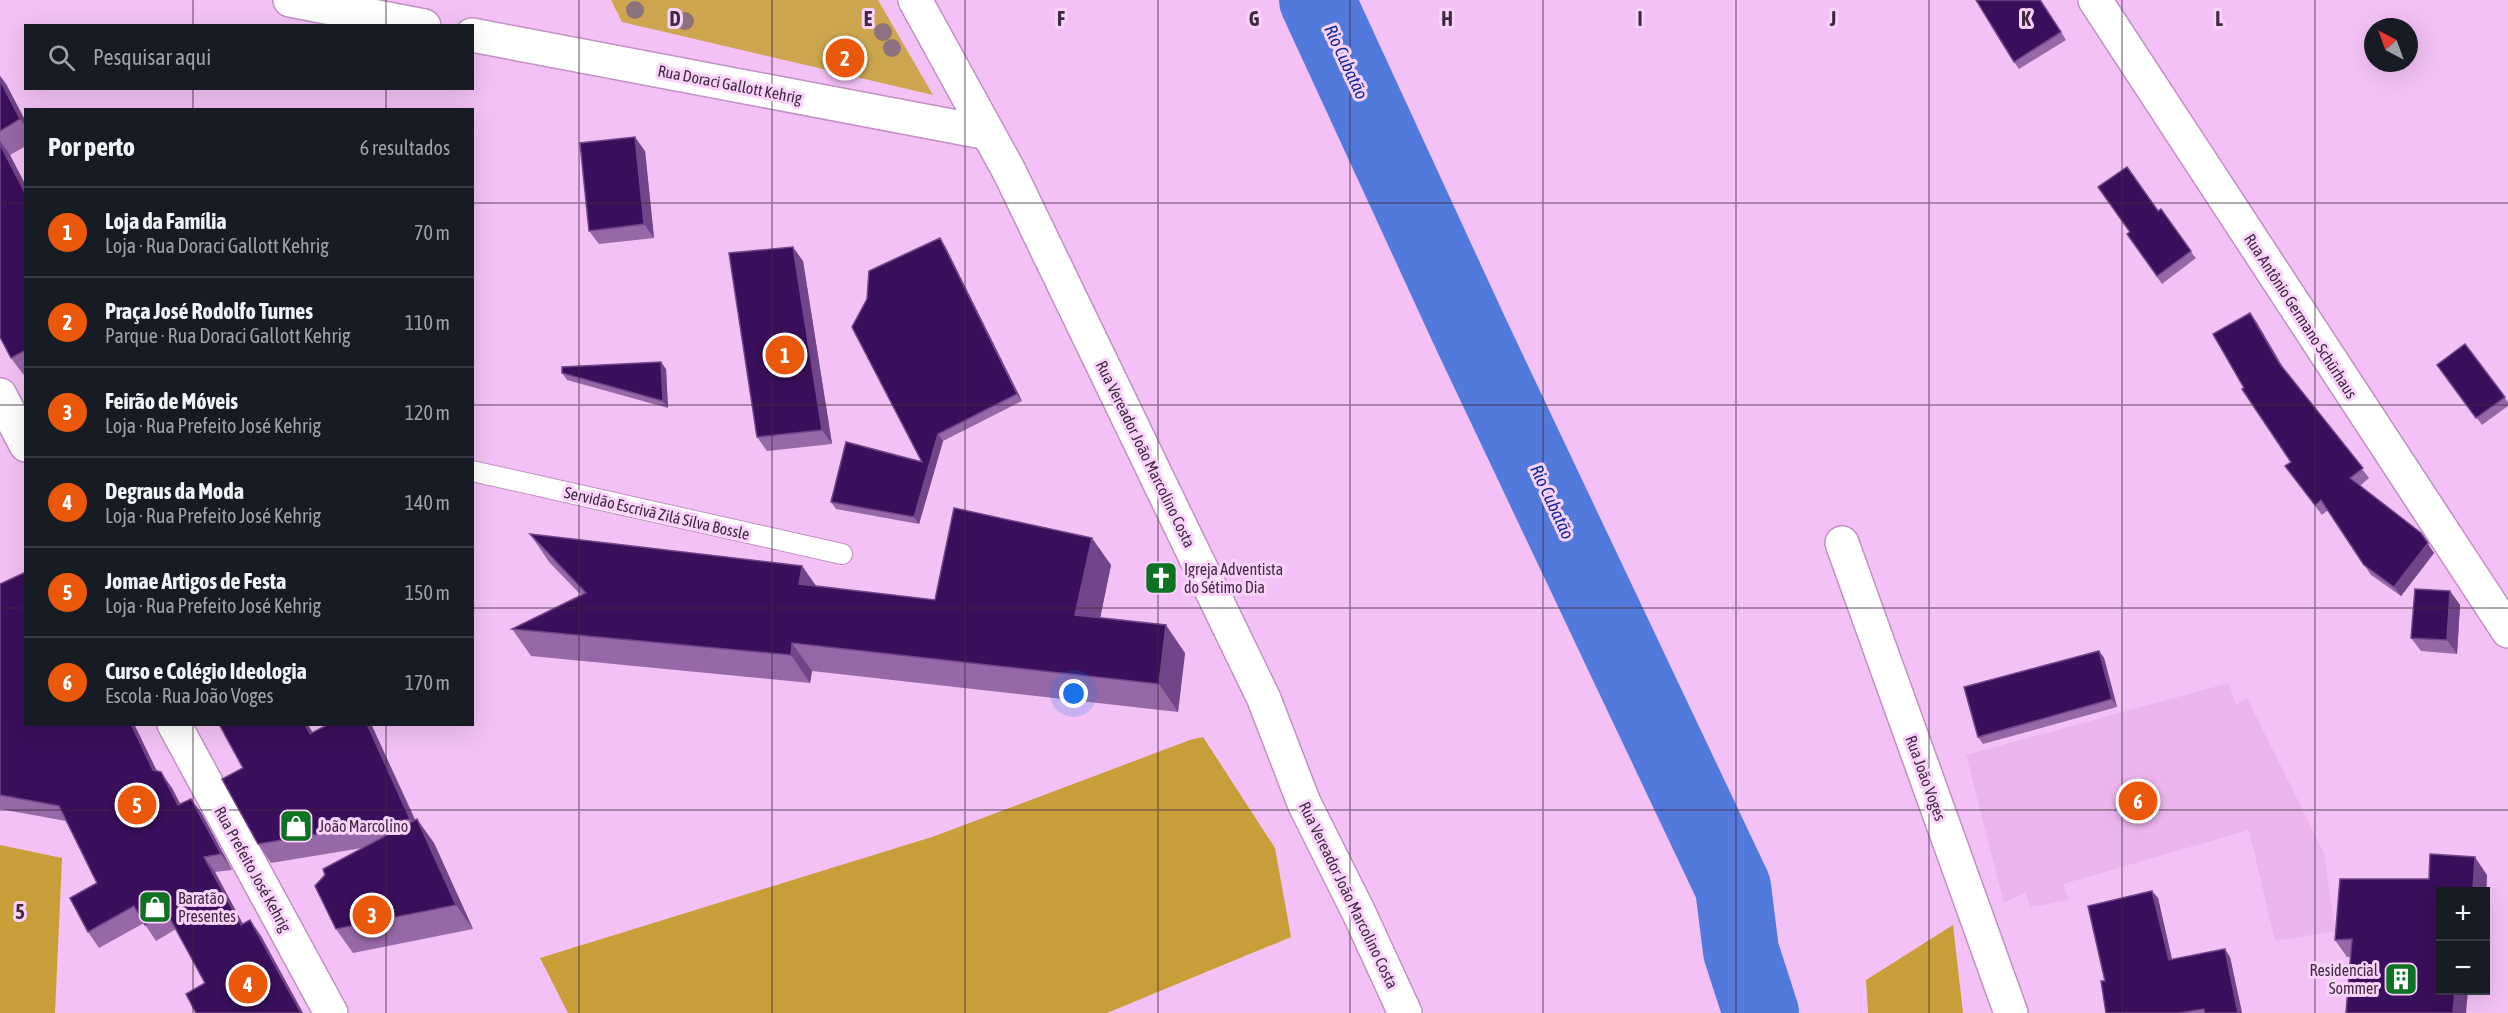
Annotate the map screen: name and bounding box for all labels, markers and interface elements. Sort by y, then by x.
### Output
text: D [669,7,681,30]
text: E [864,7,873,30]
text: F [1057,7,1065,30]
text: G [1249,7,1260,30]
text: H [1441,7,1453,30]
text: I [1637,7,1643,30]
text: J [1829,7,1836,30]
text: K [2021,7,2031,30]
text: L [2215,7,2223,30]
north arrow [2364,18,2418,72]
water label: Rio Cubatão [1320,21,1373,102]
search box [24,24,474,90]
pin: 2 [826,36,864,80]
icon: search [45,41,78,74]
text: Pesquisar aqui [93,44,211,70]
street label: Rua Doraci Gallott Kehrig [656,61,804,108]
text: Por perto [48,132,135,162]
text: 6 resultados [360,136,450,159]
text: Loja da Família [105,208,227,234]
text: 1 [63,221,72,244]
text: 70 m [414,221,450,244]
street label: Rua Antônio Germano Schürhaus [2241,230,2361,402]
text: Loja · Rua Doraci Gallott Kehrig [105,234,329,257]
text: Praça José Rodolfo Turnes [105,298,313,324]
text: 2 [63,311,72,334]
text: 110 m [405,311,450,334]
text: Parque · Rua Doraci Gallott Kehrig [105,324,351,347]
pin: 1 [766,332,804,378]
street label: Rua Vereador João Marcolino Costa [1093,358,1199,550]
text: Feirão de Móveis [105,388,238,414]
text: 3 [63,401,72,424]
text: 120 m [405,401,450,424]
text: Loja · Rua Prefeito José Kehrig [105,414,321,437]
water label: Rio Cubatão [1526,461,1579,542]
text: Degraus da Moda [105,478,244,504]
street label: Servidão Escrivã Zilá Silva Bossle [563,483,751,543]
text: 4 [63,491,72,514]
text: 140 m [405,491,450,514]
text: Loja · Rua Prefeito José Kehrig [105,504,321,527]
church icon: Igreja Adventista do Sétimo Dia [1143,560,1179,596]
place label: Igreja Adventista do Sétimo Dia [1184,560,1283,596]
text: Jomae Artigos de Festa [105,568,286,594]
text: 5 [63,581,72,604]
text: 150 m [405,581,450,604]
text: Loja · Rua Prefeito José Kehrig [105,594,321,617]
text: Curso e Colégio Ideologia [105,658,307,684]
text: 6 [63,671,72,694]
text: 170 m [405,671,450,694]
your location [1059,679,1088,708]
text: Escola · Rua João Voges [105,684,274,707]
street label: Rua João Voges [1901,733,1950,824]
pin: 6 [2118,778,2158,824]
pin: 5 [118,782,156,828]
street label: Rua Vereador João Marcolino Costa [1296,799,1402,991]
street label: Rua Prefeito José Kehrig [210,803,295,935]
shop icon: João Marcolino [278,808,314,844]
place label: João Marcolino [319,817,408,835]
map controls [2436,887,2490,995]
button: + [2436,887,2490,941]
shop icon: Baratão Presentes [137,889,173,925]
place label: Baratão Presentes [178,889,236,925]
pin: 3 [352,892,392,938]
text: 5 [15,900,25,923]
button: − [2436,941,2490,995]
place label: Residencial Sommer [2310,961,2379,997]
building icon: Residencial Sommer [2383,961,2419,997]
pin: 4 [228,962,268,1006]

